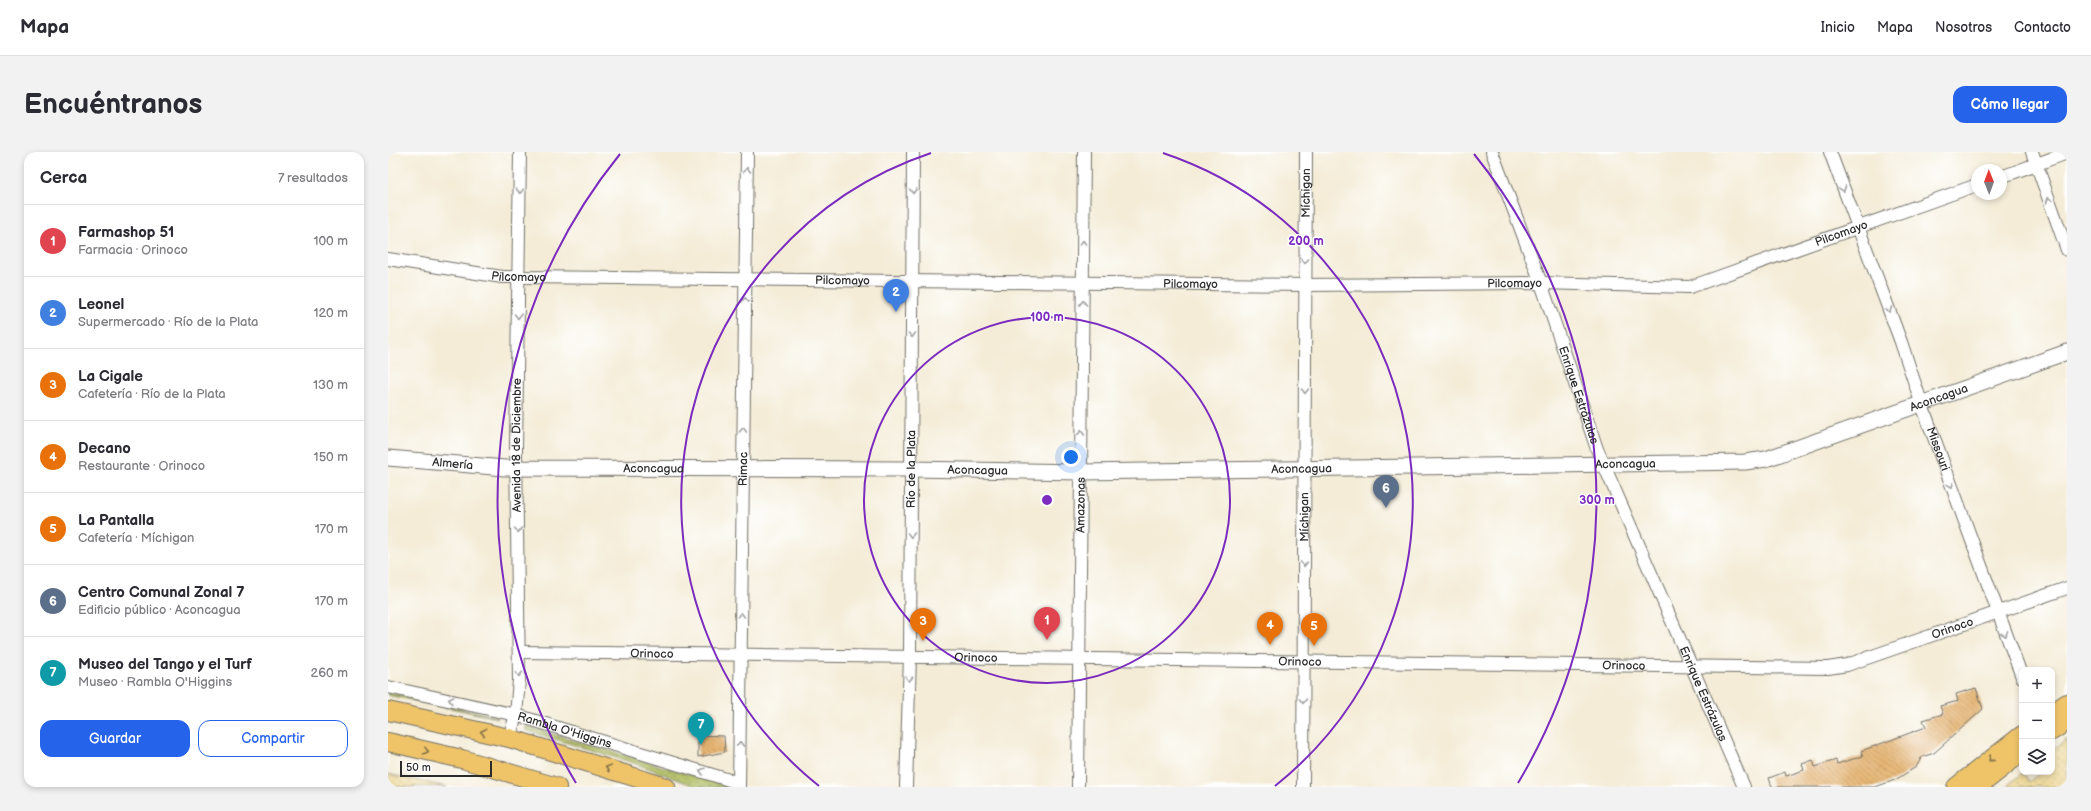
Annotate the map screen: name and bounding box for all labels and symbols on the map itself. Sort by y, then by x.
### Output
north arrow [1971,164,2007,200]
one-way arrow [743,167,751,173]
street label: Míchigan [1298,168,1313,218]
one-way arrow [1838,185,1847,192]
one-way arrow [515,188,524,194]
one-way arrow [909,188,917,194]
one-way arrow [2045,196,2054,203]
street label: Pilcomayo [1813,217,1870,250]
text: 200 m [1288,234,1324,249]
one-way arrow [1079,240,1087,246]
one-way arrow [1301,258,1309,264]
street label: Pilcomayo [490,268,546,285]
street label: Pilcomayo [815,273,870,288]
street label: Pilcomayo [1487,275,1542,291]
street label: Pilcomayo [1163,276,1218,292]
pin: 2 [883,279,909,312]
one-way arrow [741,297,749,303]
one-way arrow [1079,300,1087,306]
one-way arrow [1885,307,1893,314]
text: 100 m [1030,310,1064,325]
one-way arrow [514,313,522,319]
one-way arrow [908,332,916,338]
street label: Enrique Estrázulas [1555,344,1602,446]
street label: Avenida 18 de Diciembre [508,378,524,512]
street label: Aconcagua [1908,380,1970,415]
one-way arrow [1301,388,1309,394]
street label: Missouri [1923,425,1953,473]
one-way arrow [739,427,747,433]
street label: Río de la Plata [903,430,919,508]
one-way arrow [1077,430,1085,436]
your location [1061,447,1081,467]
street label: Rimac [735,452,751,486]
street label: Almería [432,454,474,473]
street label: Aconcagua [1595,456,1656,472]
street label: Aconcagua [623,461,684,476]
street label: Aconcagua [1271,461,1332,477]
street label: Aconcagua [947,462,1008,478]
pin: 6 [1373,475,1399,508]
street label: Amazonas [1073,477,1088,533]
one-way arrow [1947,482,1955,489]
street label: Míchigan [1297,492,1312,542]
centre of rings [1040,493,1054,507]
text: 300 m [1579,493,1615,508]
one-way arrow [513,527,522,533]
one-way arrow [907,532,915,538]
one-way arrow [1300,561,1308,567]
pin: 1 [1034,607,1060,640]
pin: 3 [910,608,936,641]
one-way arrow [737,612,745,618]
pin: 4 [1257,612,1283,645]
pin: 5 [1301,613,1327,646]
street label: Orinoco [1930,614,1975,642]
one-way arrow [2001,630,2009,637]
street label: Enrique Estrázulas [1676,644,1731,744]
street label: Orinoco [630,646,674,661]
street label: Orinoco [954,650,998,665]
street label: Orinoco [1278,654,1322,669]
street label: Orinoco [1602,658,1646,673]
one-way arrow [514,671,523,677]
one-way arrow [905,676,914,682]
one-way arrow [447,696,454,705]
one-way arrow [1299,698,1307,704]
street label: Rambla O'Higgins [516,708,614,751]
pin: 7 [688,712,714,745]
one-way arrow [480,729,487,737]
one-way arrow [736,741,744,747]
one-way arrow [423,746,429,754]
one-way arrow [1989,754,1996,761]
scale bar [400,759,492,778]
one-way arrow [605,764,612,773]
one-way arrow [698,768,705,776]

